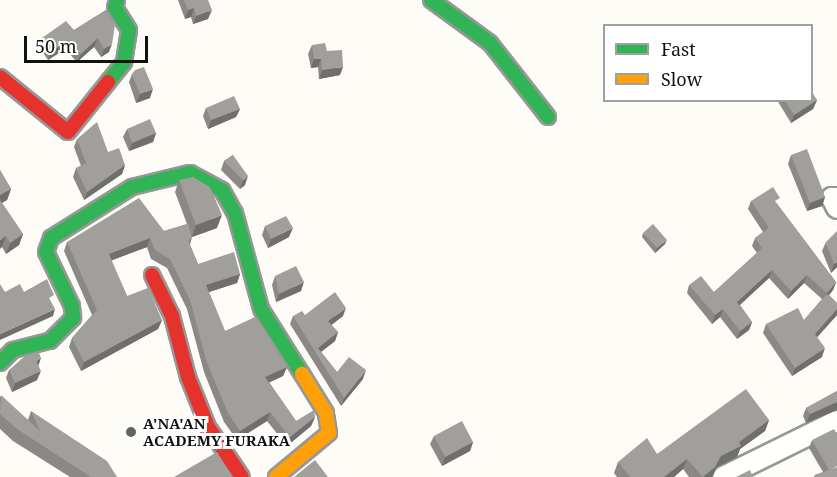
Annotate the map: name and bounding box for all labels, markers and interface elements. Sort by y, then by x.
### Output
scale bar [27,24,152,62]
legend [603,24,813,102]
text: 50 m [35,34,77,58]
text: Fast [661,37,696,61]
text: Slow [661,67,702,91]
place label: A'NA'AN ACADEMY FURAKA [143,414,290,449]
marker: A'NA'AN ACADEMY FURAKA [124,425,138,439]

